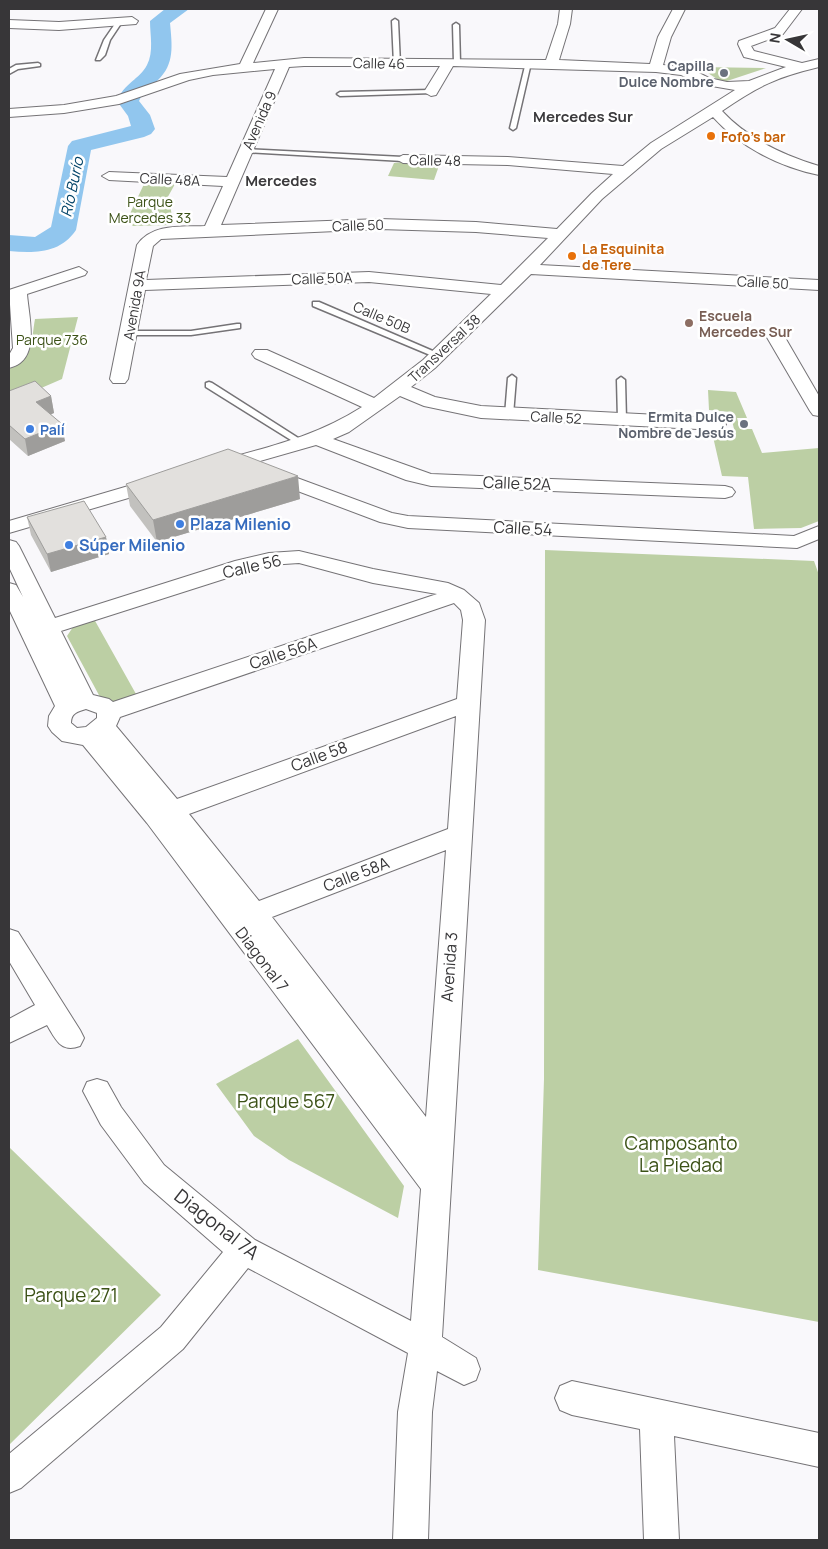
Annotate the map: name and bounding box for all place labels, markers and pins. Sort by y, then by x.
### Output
place label: Capilla Dulce Nombre [619,56,714,91]
marker: Capilla Dulce Nombre [718,67,730,79]
place label: Fofo's bar [721,127,786,146]
marker: Fofo's bar [705,130,717,142]
place label: La Esquinita de Tere [582,239,664,274]
marker: La Esquinita de Tere [566,250,578,262]
place label: Escuela Mercedes Sur [699,306,793,341]
marker: Escuela Mercedes Sur [683,317,695,329]
place label: Ermita Dulce Nombre de Jesús [618,407,734,442]
marker: Ermita Dulce Nombre de Jesús [738,418,750,430]
place label: Palí [40,420,65,439]
marker: Palí [24,423,36,435]
place label: Plaza Milenio [190,513,291,535]
marker: Plaza Milenio [174,518,186,530]
place label: Súper Milenio [79,534,185,556]
marker: Súper Milenio [63,539,75,551]

